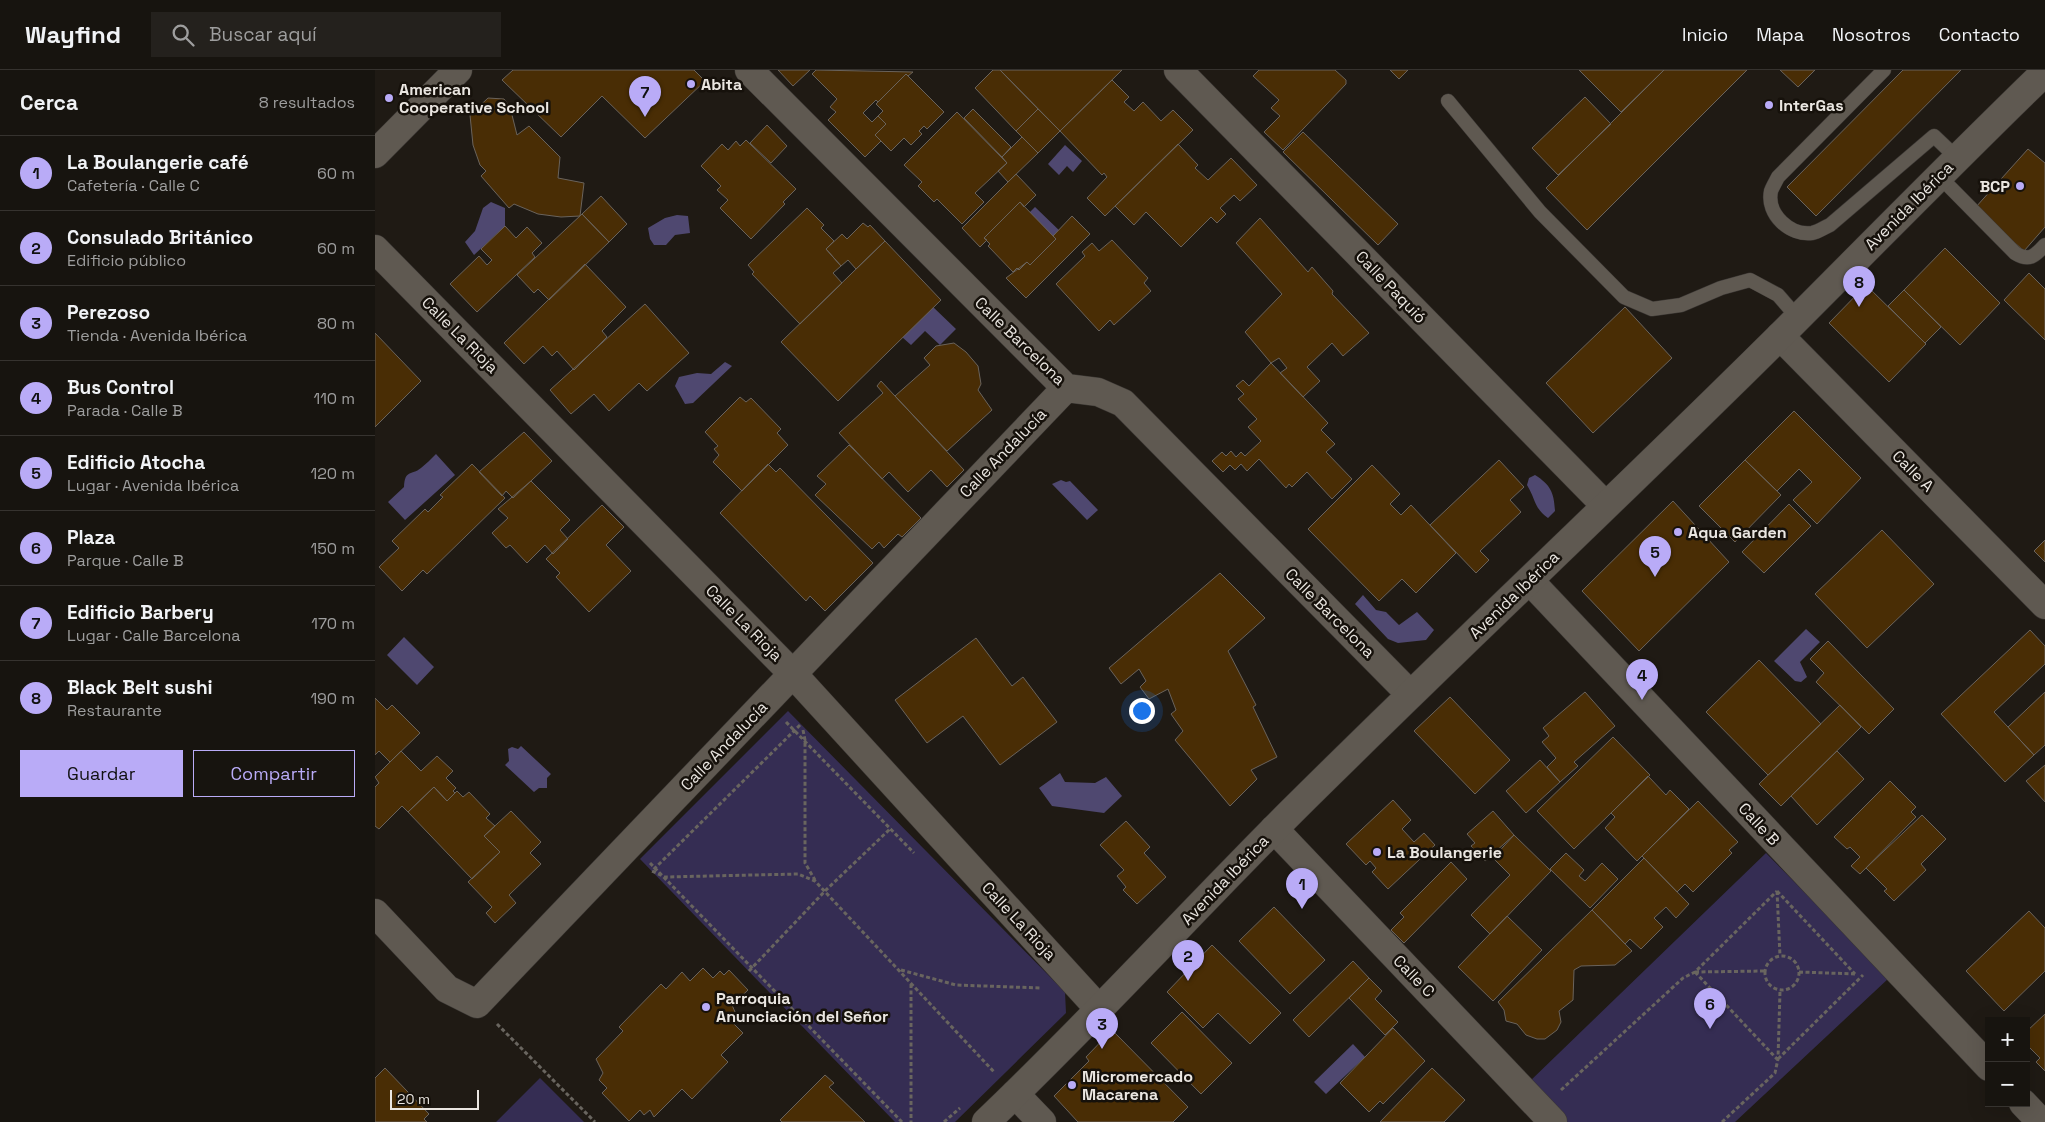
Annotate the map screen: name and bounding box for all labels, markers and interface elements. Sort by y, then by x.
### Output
search box [151,12,501,57]
text: Wayfind [25,19,121,50]
icon: search [169,21,197,49]
text: Buscar aquí [209,22,317,47]
text: Inicio [1682,23,1728,46]
text: Mapa [1756,23,1804,46]
text: Nosotros [1832,23,1911,46]
text: Contacto [1939,23,2020,46]
place label: Abita [701,74,742,95]
pin: 7 [629,76,661,117]
marker: Abita [685,78,697,90]
place label: American Cooperative School [399,79,549,118]
text: Cerca [20,89,78,116]
text: 8 resultados [259,92,355,113]
marker: American Cooperative School [383,92,395,104]
place label: InterGas [1779,95,1844,116]
marker: InterGas [1763,99,1775,111]
text: La Boulangerie café [67,150,249,175]
street label: Avenida Ibérica [1860,157,1958,255]
text: 1 [32,163,40,184]
text: 60 m [317,163,355,184]
text: Cafetería · Calle C [67,175,200,196]
place label: BCP [1979,176,2010,197]
marker: BCP [2014,180,2026,192]
text: Consulado Británico [67,225,253,250]
text: 2 [31,238,41,259]
text: 60 m [317,238,355,259]
street label: Calle Paquió [1351,246,1431,328]
text: Edificio público [67,250,186,271]
pin: 8 [1843,266,1875,307]
street label: Calle La Rioja [417,292,503,378]
street label: Calle Barcelona [970,292,1070,390]
text: Perezoso [67,300,150,325]
text: 3 [31,313,41,334]
text: 80 m [317,313,355,334]
text: Tienda · Avenida Ibérica [67,325,247,346]
text: Bus Control [67,375,174,400]
text: 4 [31,388,41,409]
text: 110 m [313,388,355,409]
text: Parada · Calle B [67,400,183,421]
street label: Calle Andalucía [955,404,1051,502]
street label: Calle A [1888,446,1938,496]
text: Edificio Atocha [67,450,205,475]
text: 5 [31,463,41,484]
text: 120 m [311,463,355,484]
text: Lugar · Avenida Ibérica [67,475,239,496]
place label: Aqua Garden [1688,522,1787,543]
text: Plaza [67,525,115,550]
marker: Aqua Garden [1672,526,1684,538]
pin: 5 [1639,536,1671,577]
text: 6 [31,538,41,559]
text: 150 m [311,538,355,559]
street label: Avenida Ibérica [1465,547,1563,643]
text: Parque · Calle B [67,550,184,571]
street label: Calle Barcelona [1281,564,1379,662]
street label: Calle La Rioja [701,580,787,666]
text: Edificio Barbery [67,600,214,625]
text: 7 [32,613,40,634]
text: 170 m [311,613,355,634]
text: Lugar · Calle Barcelona [67,625,240,646]
pin: 4 [1626,659,1658,700]
text: Black Belt sushi [67,675,213,700]
text: 8 [31,688,41,709]
text: 190 m [310,688,355,709]
street label: Calle Andalucía [676,697,772,795]
your location [1129,698,1155,724]
text: Restaurante [67,700,162,721]
button: Guardar [20,750,183,797]
button: Compartir [193,750,355,797]
street label: Calle B [1734,798,1784,850]
street label: Avenida Ibérica [1177,831,1273,929]
place label: La Boulangerie [1387,842,1502,863]
marker: La Boulangerie [1371,846,1383,858]
pin: 1 [1286,868,1318,909]
street label: Calle La Rioja [977,877,1061,965]
pin: 2 [1172,940,1204,981]
street label: Calle C [1389,950,1439,1002]
place label: Parroquia Anunciación del Señor [716,988,888,1027]
pin: 6 [1694,988,1726,1029]
marker: Parroquia Anunciación del Señor [700,1001,712,1013]
pin: 3 [1086,1008,1118,1049]
map controls [1985,1017,2030,1107]
button: + [1985,1017,2030,1062]
button: − [1985,1062,2030,1107]
place label: Micromercado Macarena [1082,1066,1193,1105]
marker: Micromercado Macarena [1066,1079,1078,1091]
scale bar [390,1087,479,1110]
text: 20 m [397,1090,430,1108]

